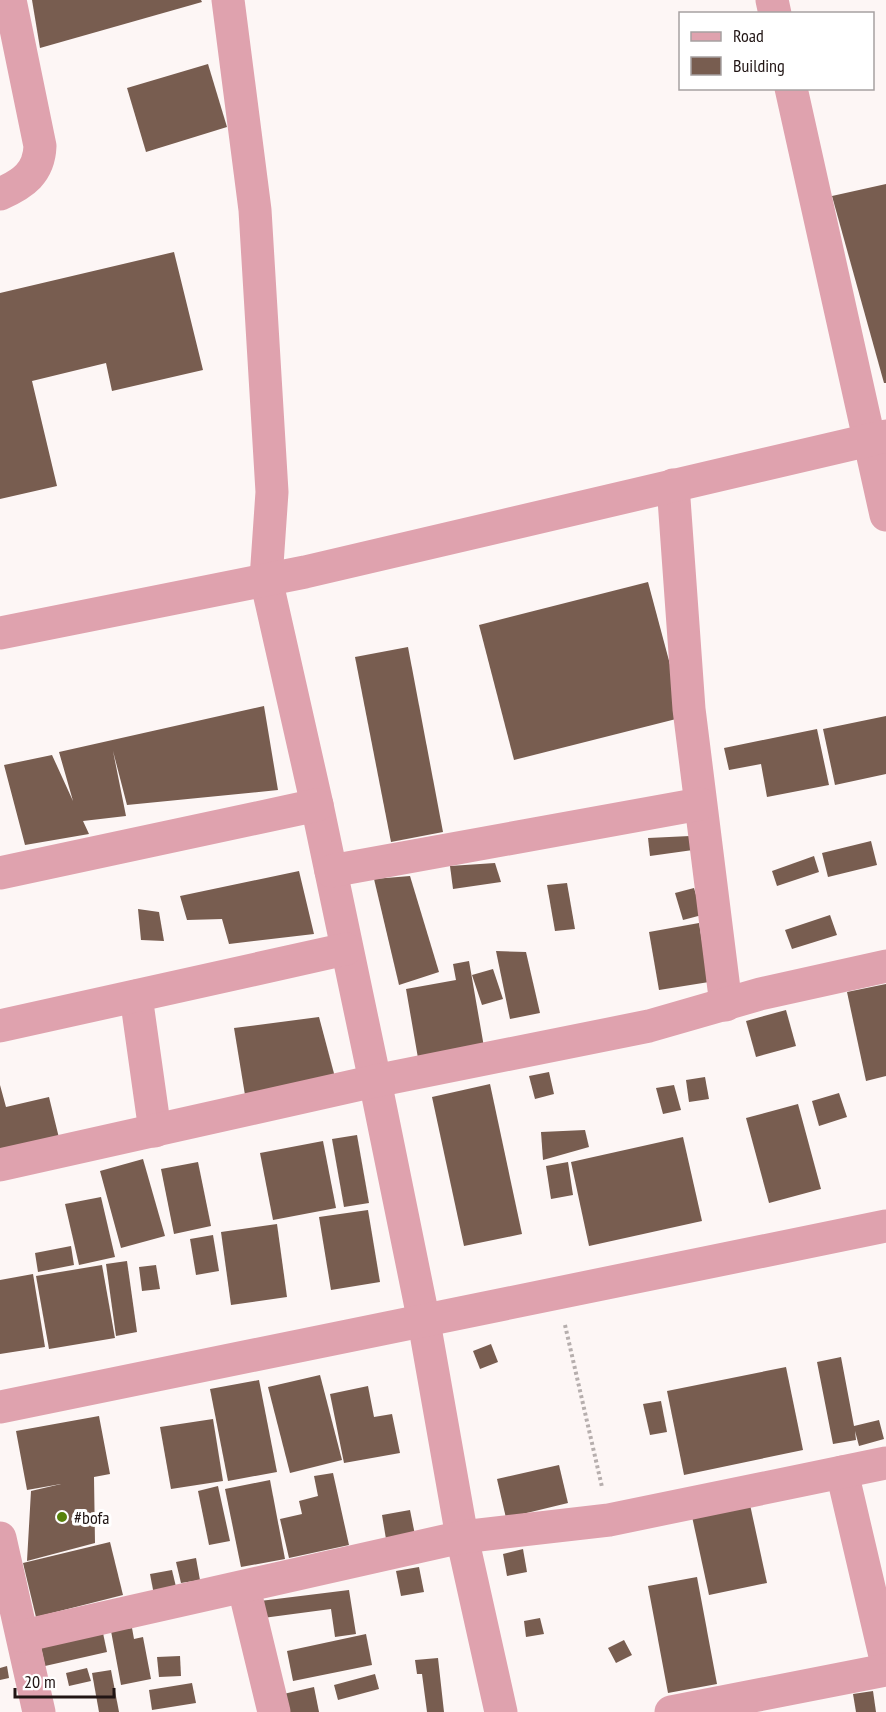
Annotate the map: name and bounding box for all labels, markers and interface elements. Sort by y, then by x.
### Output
legend [679,12,874,90]
text: Road [733,24,764,47]
text: Building [733,54,785,77]
place label: #bofa [74,1506,109,1529]
marker: #bofa [55,1510,69,1524]
scale bar [15,1661,114,1699]
text: 20 m [24,1670,56,1693]

